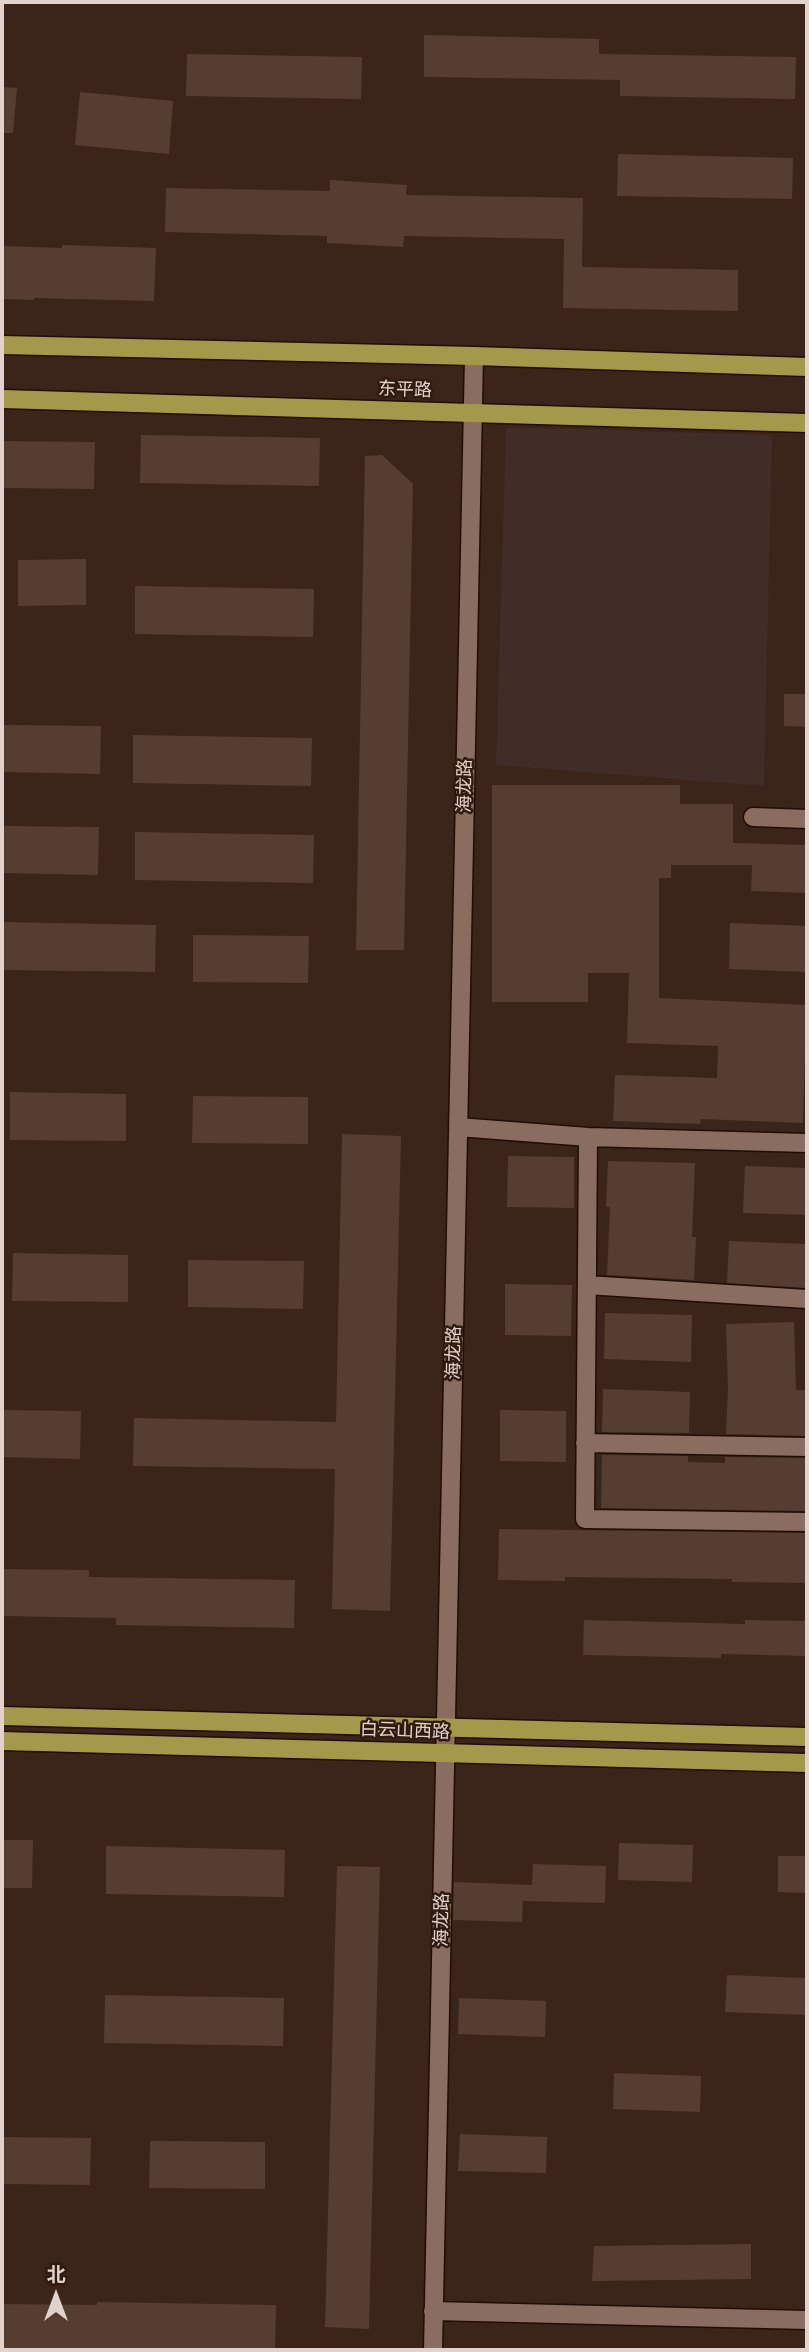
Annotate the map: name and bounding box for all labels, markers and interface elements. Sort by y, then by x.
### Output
street label: 东平路 [378,378,432,402]
street label: 海龙路 [454,759,476,813]
street label: 海龙路 [443,1326,465,1380]
street label: 白云山西路 [360,1719,450,1743]
street label: 海龙路 [431,1893,453,1947]
north arrow [21,2261,91,2331]
text: 北 [46,2263,66,2286]

